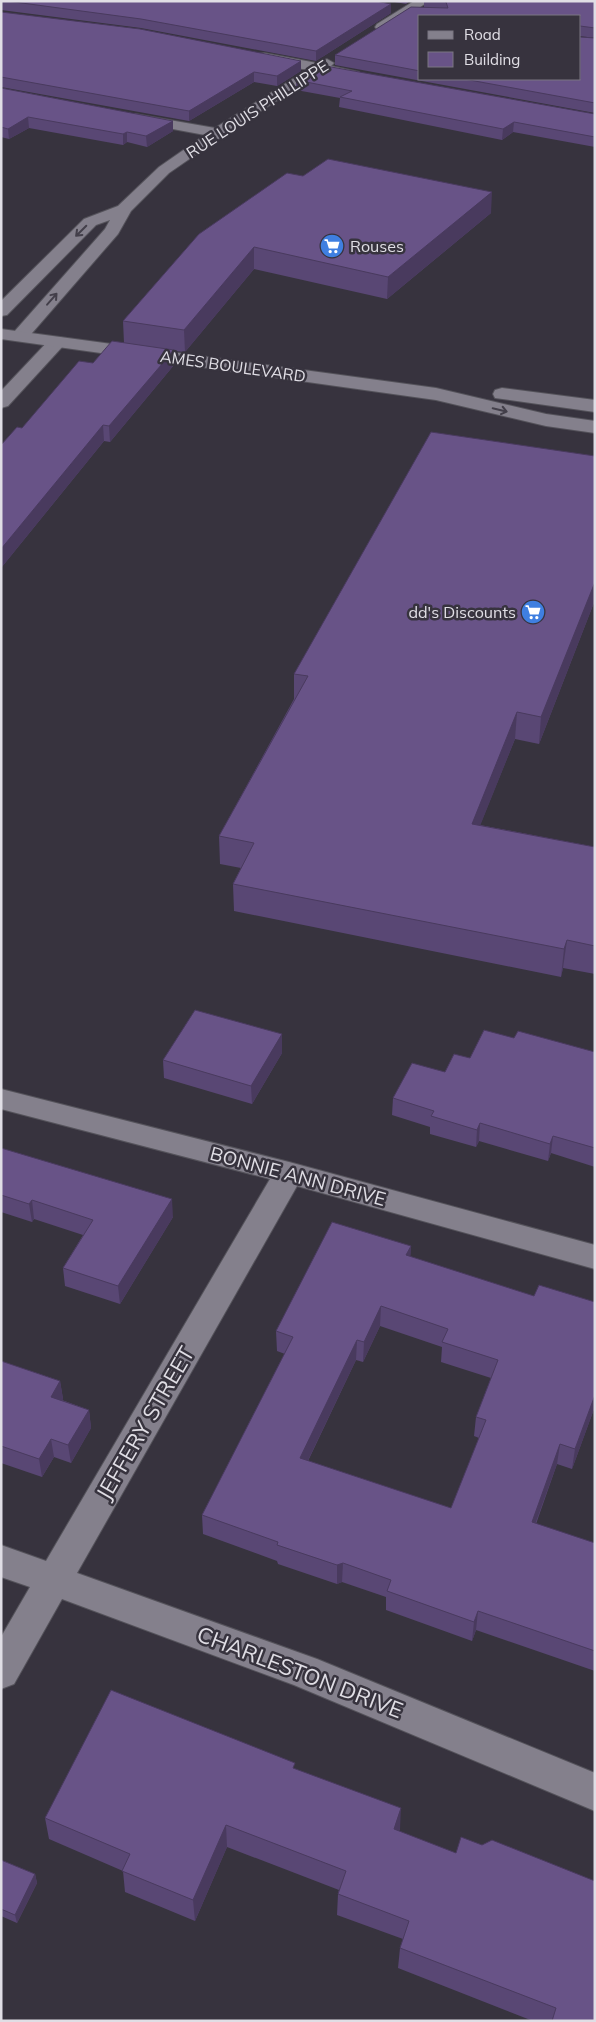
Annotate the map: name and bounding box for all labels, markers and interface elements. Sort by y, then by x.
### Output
legend [418,15,581,80]
text: Road [464,25,501,44]
text: Building [464,50,520,69]
street label: RUE LOUIS PHILLIPPE [182,56,332,162]
one-way arrow [75,225,87,237]
supermarket icon: Rouses [319,233,345,259]
place label: Rouses [350,236,404,256]
one-way arrow [46,293,58,306]
street label: AMES BOULEVARD [159,346,307,386]
one-way arrow [492,406,508,415]
supermarket icon: dd's Discounts [520,599,546,625]
place label: dd's Discounts [408,602,516,622]
street label: BONNIE ANN DRIVE [207,1141,389,1211]
street label: JEFFERY STREET [90,1341,200,1505]
street label: CHARLESTON DRIVE [193,1620,407,1724]

